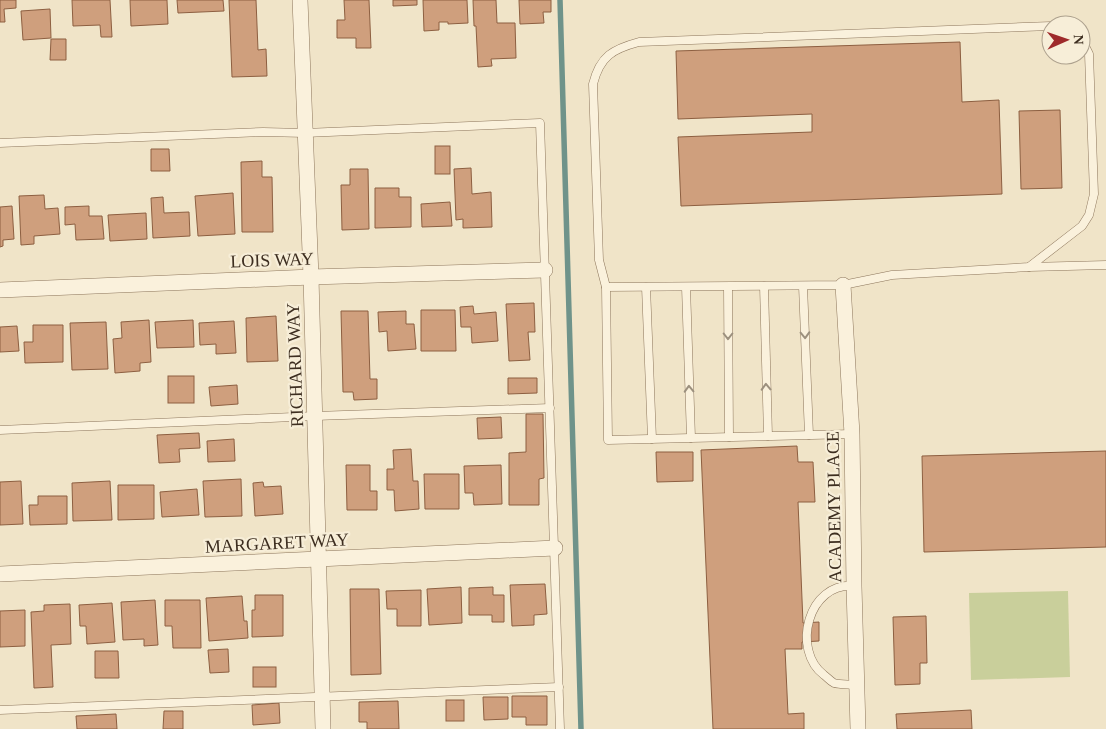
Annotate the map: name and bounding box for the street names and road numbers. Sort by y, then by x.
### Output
street label: LOIS WAY [230,249,314,271]
street label: RICHARD WAY [283,302,307,428]
street label: ACADEMY PLACE [823,431,845,583]
street label: MARGARET WAY [204,529,350,557]

